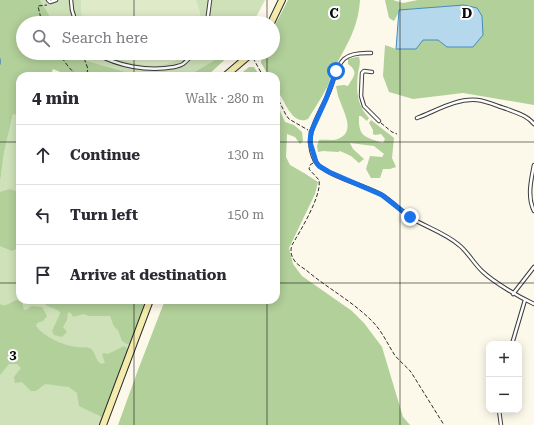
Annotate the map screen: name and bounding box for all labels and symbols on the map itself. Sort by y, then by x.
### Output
text: C [329,6,339,21]
text: D [462,6,472,21]
route start [327,62,345,80]
route end [401,208,419,226]
text: 3 [9,347,17,362]

